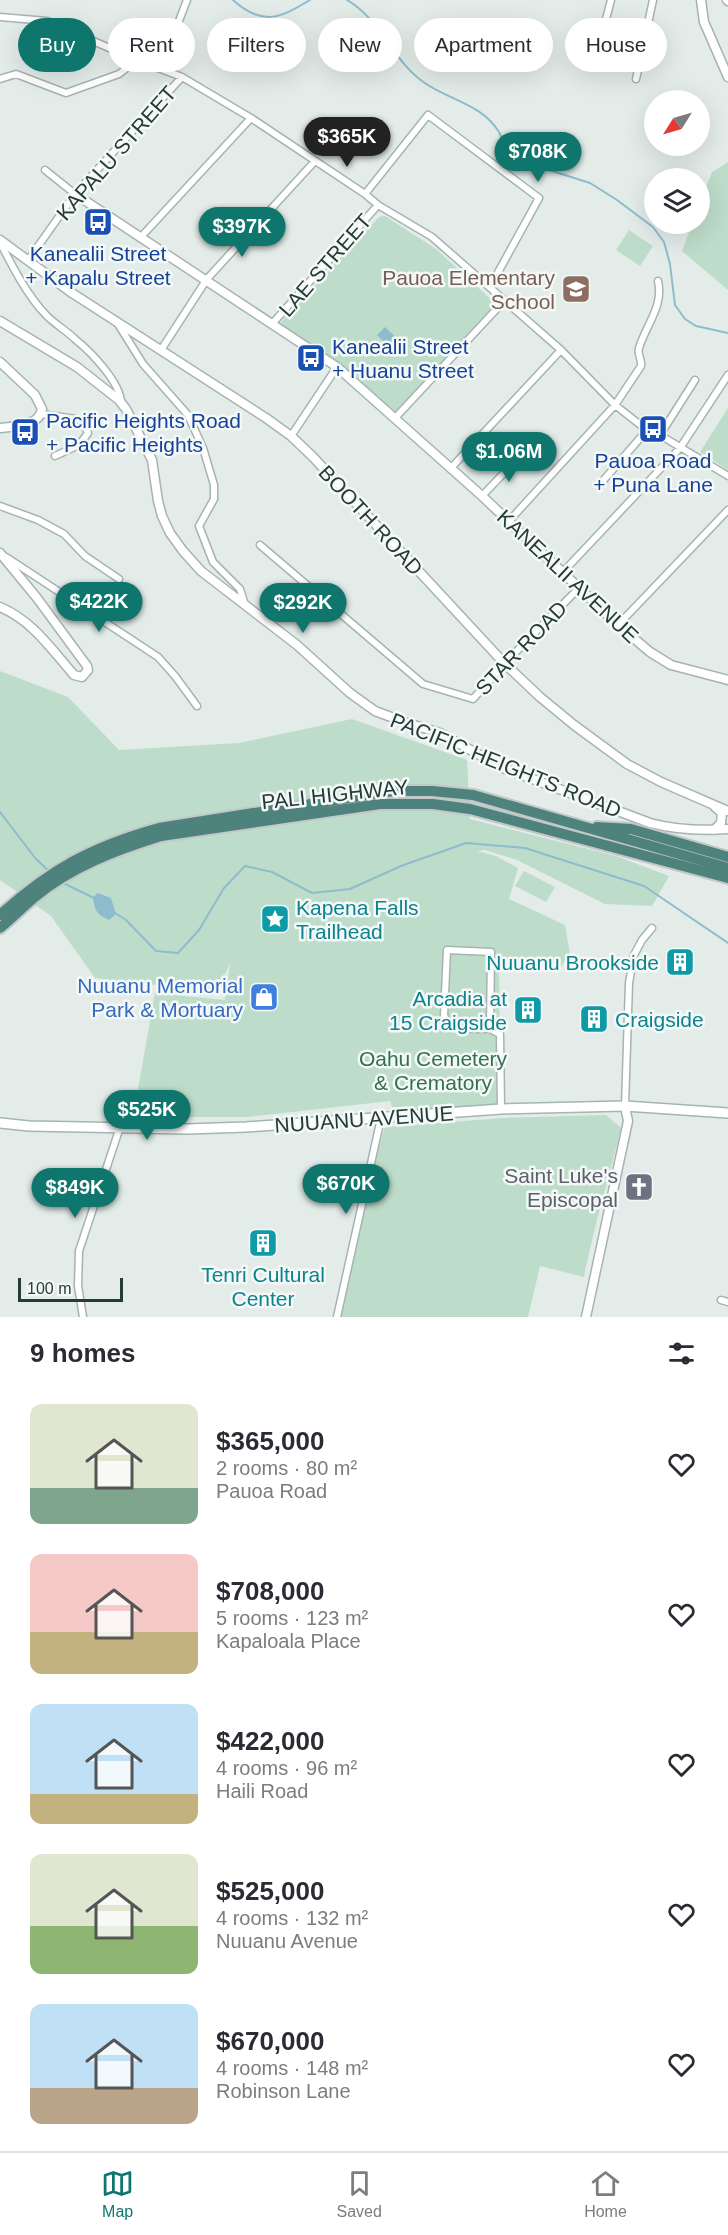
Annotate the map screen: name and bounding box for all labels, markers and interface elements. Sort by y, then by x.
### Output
chip: Buy [18,18,96,72]
chip: Rent [108,18,195,72]
chip: Filters [207,18,306,72]
chip: New [318,18,402,72]
chip: Apartment [414,18,553,72]
chip: House [565,18,667,72]
street label: KAPALU STREET [52,81,181,225]
north arrow [644,90,710,156]
map controls [644,90,710,234]
pin: $365K [305,117,389,168]
text: $365K [318,125,376,147]
pin: $708K [496,132,580,183]
text: $708K [509,140,567,162]
button: layers [644,168,710,234]
bus stop icon: Kanealii Street + Kapalu Street [82,206,114,238]
pin: $397K [200,207,284,258]
street label: LAE STREET [274,209,376,321]
text: $397K [213,215,271,237]
place label: Kanealii Street + Kapalu Street [25,242,171,289]
place label: Pauoa Elementary School [382,266,555,313]
school or university icon: Pauoa Elementary School [560,273,592,305]
place label: Kanealii Street + Huanu Street [332,335,474,382]
bus stop icon: Kanealii Street + Huanu Street [295,342,327,374]
place label: Pacific Heights Road + Pacific Heights [46,409,241,456]
bus stop icon: Pauoa Road + Puna Lane [637,413,669,445]
bus stop icon: Pacific Heights Road + Pacific Heights [9,416,41,448]
pin: $1.06M [460,432,558,483]
text: $1.06M [476,440,542,462]
place label: Pauoa Road + Puna Lane [593,449,713,496]
street label: BOOTH ROAD [314,461,428,579]
street label: KANEALII AVENUE [493,505,643,647]
pin: $422K [57,582,141,633]
pin: $292K [261,583,345,634]
text: $422K [70,590,128,612]
text: $292K [274,591,332,613]
street label: STAR ROAD [471,597,571,699]
street label: PACIFIC HEIGHTS ROAD [387,708,625,822]
street label: PALI HIGHWAY [260,775,410,813]
place label: Kapena Falls Trailhead [296,896,419,943]
place icon: Kapena Falls Trailhead [259,903,291,935]
building icon: Nuuanu Brookside [664,946,696,978]
place label: Nuuanu Brookside [486,951,659,974]
place label: Nuuanu Memorial Park & Mortuary [77,974,243,1021]
shop icon: Nuuanu Memorial Park & Mortuary [248,981,280,1013]
place label: Arcadia at 15 Craigside [389,987,507,1034]
building icon: Arcadia at 15 Craigside [512,994,544,1026]
building icon: Craigside [578,1003,610,1035]
place label: Craigside [615,1008,704,1031]
park label: Oahu Cemetery & Crematory [359,1047,508,1094]
pin: $525K [105,1090,189,1141]
text: $525K [118,1098,176,1120]
street label: NUUANU AVENUE [274,1101,454,1137]
pin: $670K [304,1164,388,1215]
place label: Saint Luke's Episcopal [504,1164,618,1211]
pin: $849K [33,1168,117,1219]
church icon: Saint Luke's Episcopal [623,1171,655,1203]
text: $670K [317,1172,375,1194]
text: $849K [46,1176,104,1198]
building icon: Tenri Cultural Center [247,1227,279,1259]
place label: Tenri Cultural Center [201,1263,325,1310]
scale bar [18,1275,123,1302]
text: 100 m [27,1280,71,1297]
icon: filters [665,1337,698,1370]
text: 9 homes [30,1338,136,1368]
text: $365,000 [216,1426,324,1456]
icon: home [78,1428,150,1500]
icon: heart [665,1448,698,1481]
text: 2 rooms · 80 m² [216,1457,357,1479]
text: Pauoa Road [216,1480,327,1502]
text: $708,000 [216,1576,324,1606]
icon: home [78,1578,150,1650]
icon: heart [665,1598,698,1631]
text: 5 rooms · 123 m² [216,1607,368,1629]
text: Kapaloala Place [216,1630,361,1652]
text: $422,000 [216,1726,324,1756]
icon: home [78,1728,150,1800]
icon: heart [665,1748,698,1781]
text: 4 rooms · 96 m² [216,1757,357,1779]
text: Haili Road [216,1780,308,1802]
text: $525,000 [216,1876,324,1906]
icon: home [78,1878,150,1950]
icon: heart [665,1898,698,1931]
text: 4 rooms · 132 m² [216,1907,368,1929]
text: Nuuanu Avenue [216,1930,358,1952]
text: $670,000 [216,2026,324,2056]
icon: home [78,2028,150,2100]
icon: heart [665,2048,698,2081]
text: 4 rooms · 148 m² [216,2057,368,2079]
text: Robinson Lane [216,2080,351,2102]
tab: Map [101,2167,134,2221]
tab: Saved [336,2167,382,2221]
tab: Home [584,2167,627,2221]

